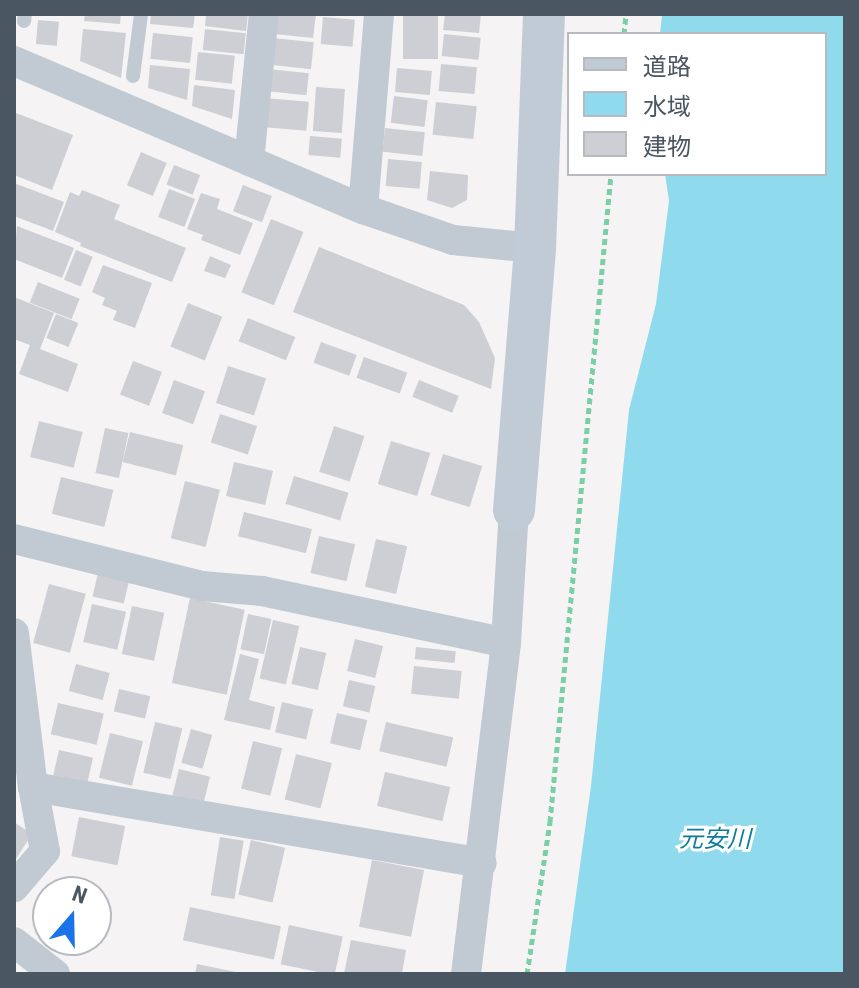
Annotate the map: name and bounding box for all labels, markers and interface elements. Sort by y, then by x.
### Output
legend [567,32,827,176]
text: 道路 [643,53,691,81]
text: 水域 [643,93,691,121]
text: 建物 [643,133,691,161]
water label: 元安川 [679,826,751,854]
north arrow [32,876,112,956]
text: N [69,881,90,909]

